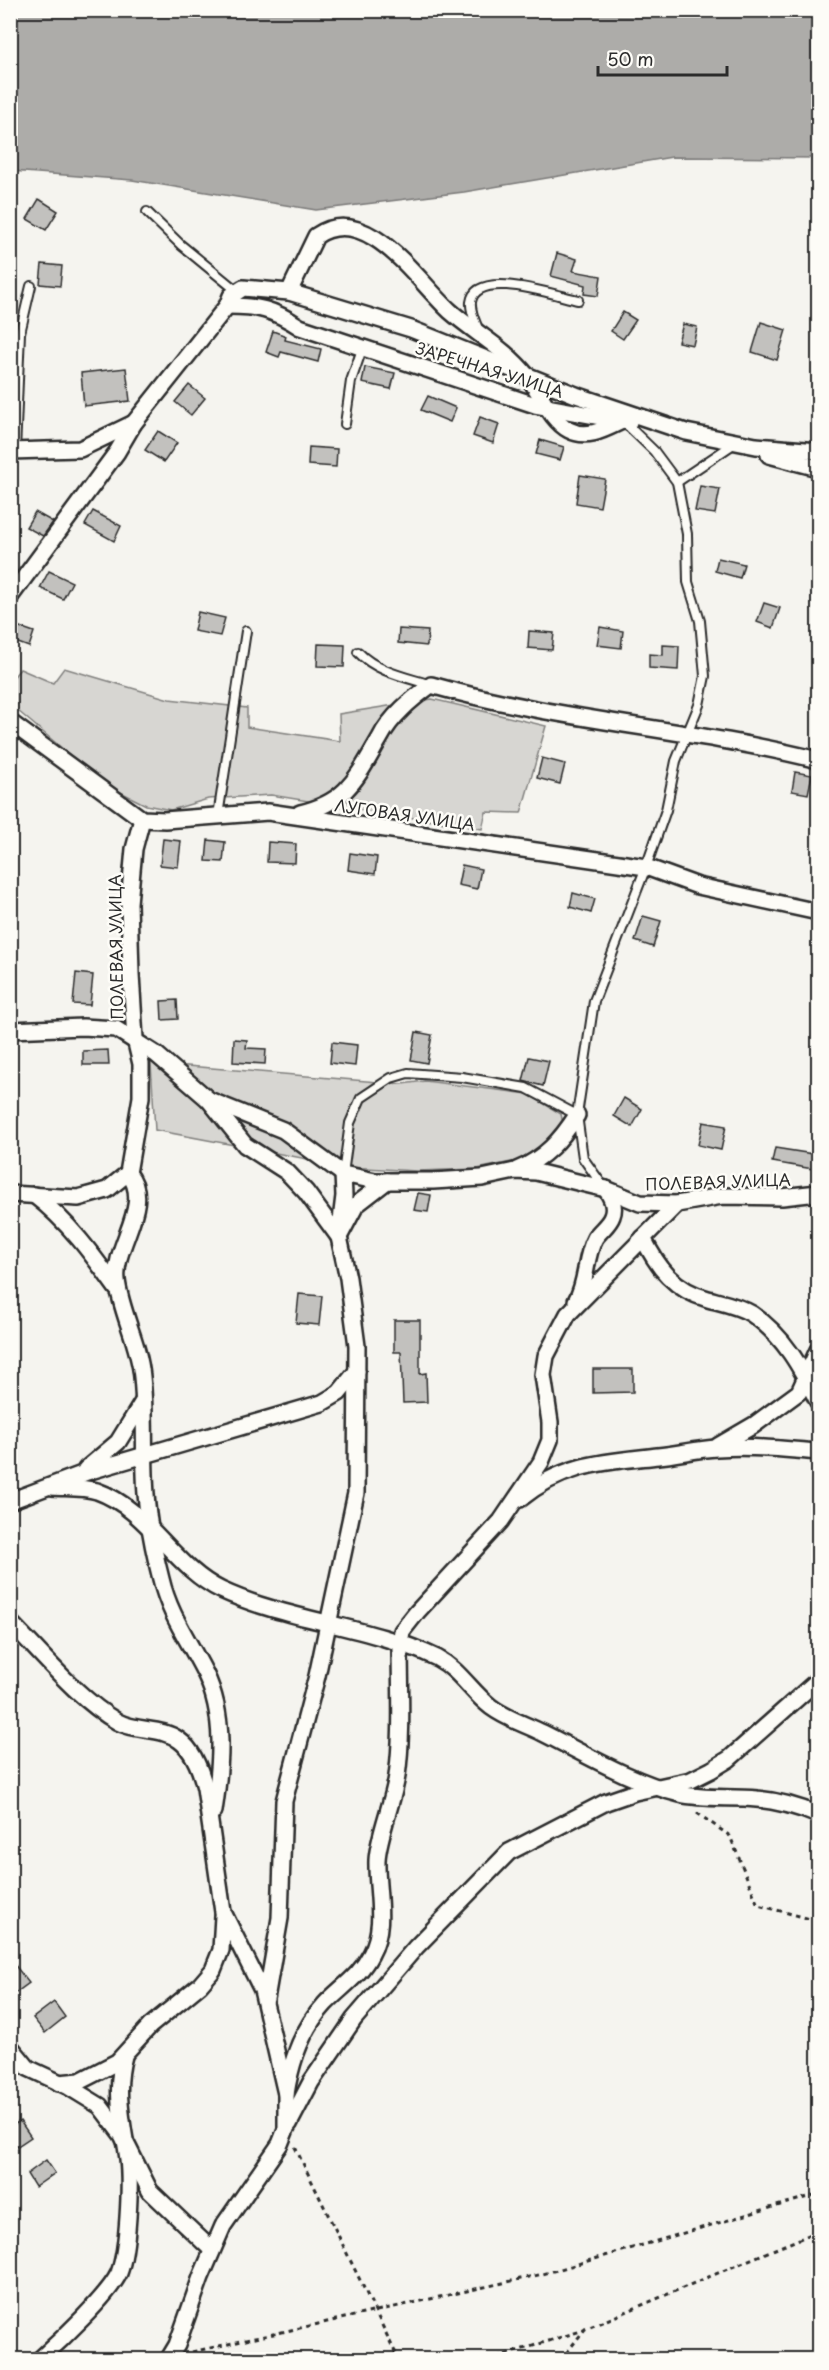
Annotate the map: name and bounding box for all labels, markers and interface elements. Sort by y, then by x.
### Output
scale bar [598,39,727,77]
text: 50 m [607,45,654,72]
street label: ЗАРЕЧНАЯ УЛИЦА [413,335,567,403]
street label: ЛУГОВАЯ УЛИЦА [333,792,477,836]
street label: ПОЛЕВАЯ УЛИЦА [102,874,128,1020]
street label: ПОЛЕВАЯ УЛИЦА [645,1166,791,1196]

